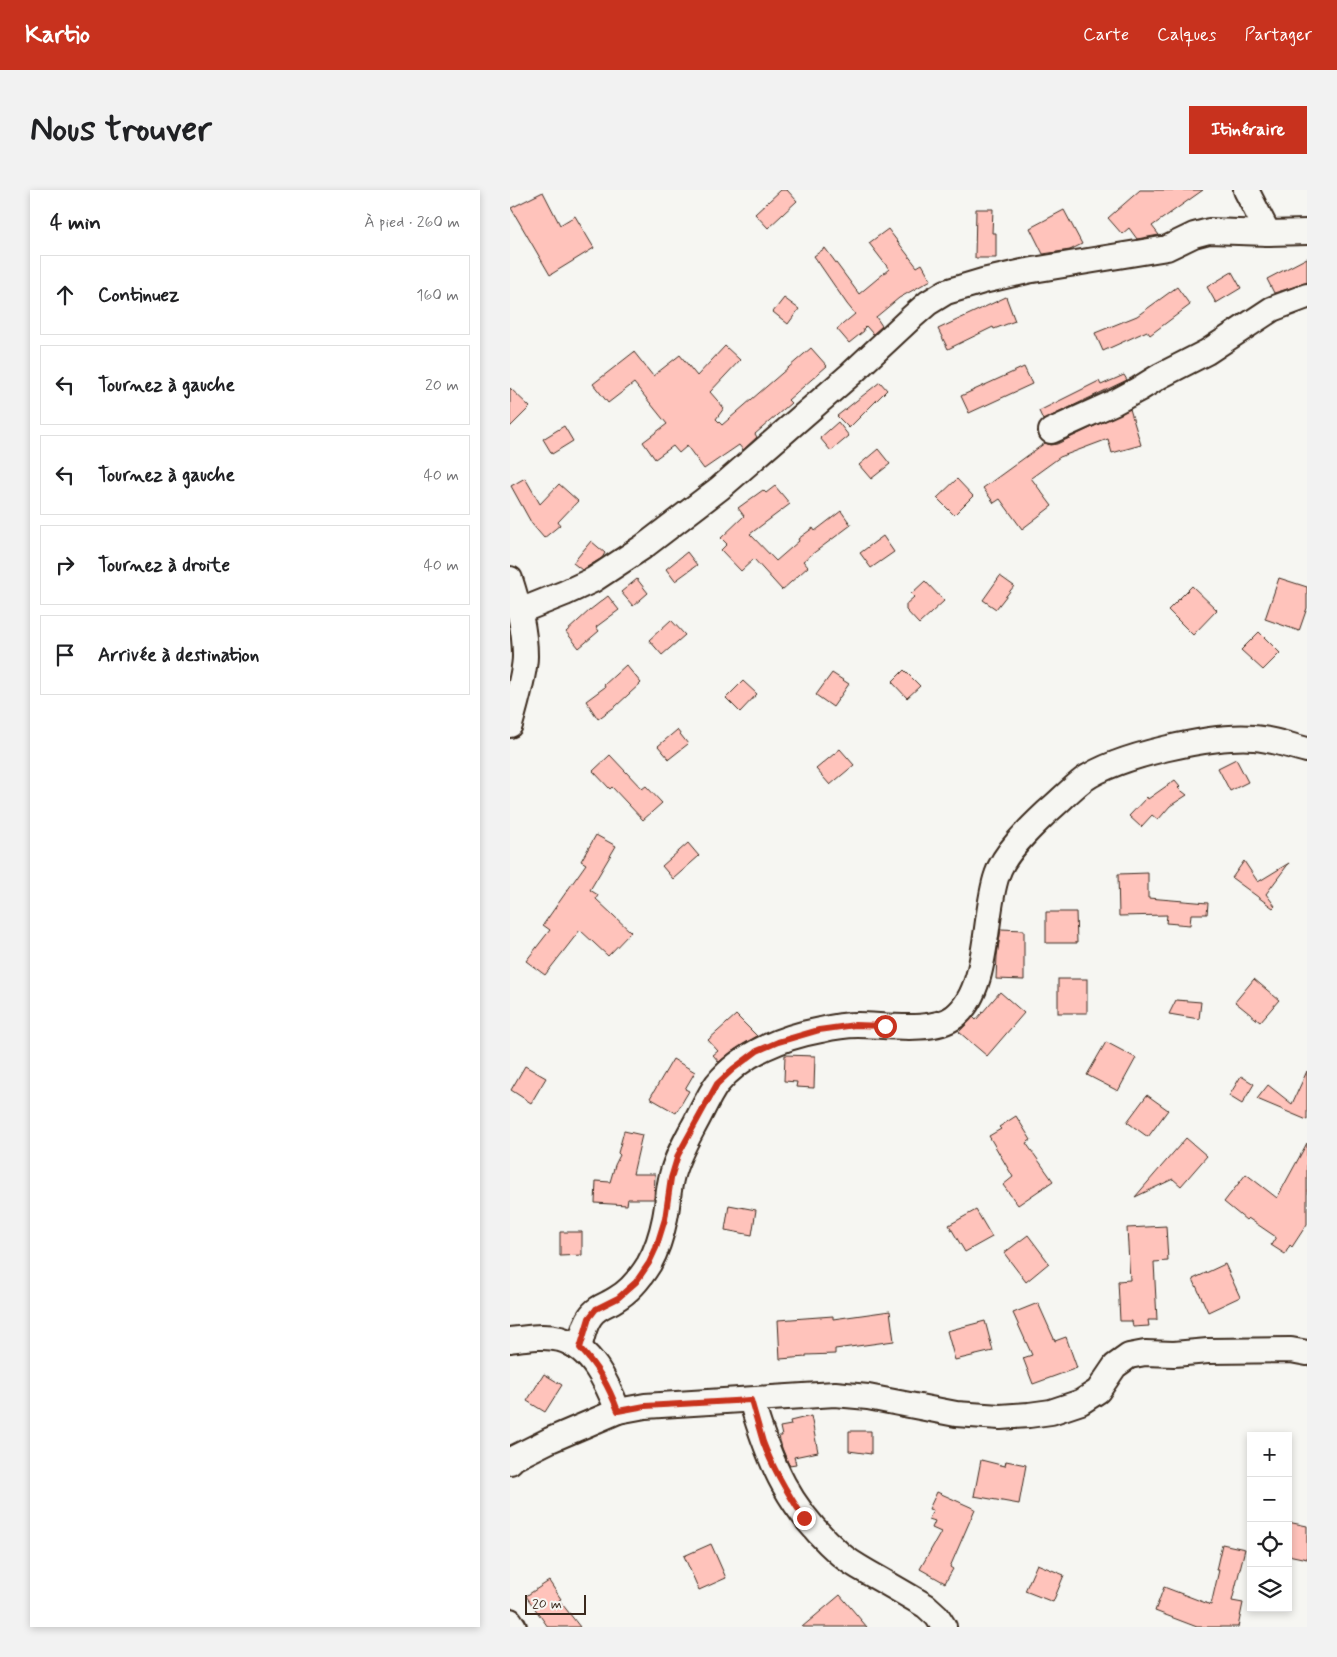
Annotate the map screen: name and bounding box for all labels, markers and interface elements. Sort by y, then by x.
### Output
text: Kartio [25,20,90,51]
text: Carte [1083,23,1129,47]
text: Calques [1157,23,1216,47]
text: Partager [1244,23,1312,47]
button: Itinéraire [1189,106,1307,154]
text: Nous trouver [30,107,212,153]
text: 4 min [50,209,101,237]
text: À pied · 260 m [364,212,460,233]
icon: ahead [51,281,79,309]
text: Continuez [98,283,179,308]
text: 160 m [416,285,459,306]
icon: left [51,371,79,399]
text: Tournez à gauche [98,373,235,398]
text: 20 m [425,375,459,396]
icon: left [51,461,79,489]
text: Tournez à gauche [98,463,235,488]
text: 40 m [423,465,459,486]
icon: right [51,551,79,579]
text: Tournez à droite [98,553,230,578]
text: 40 m [423,555,459,576]
icon: arrive [51,641,79,669]
text: Arrivée à destination [98,643,259,668]
route start [874,1015,897,1038]
map controls [1247,1432,1292,1612]
button: + [1247,1432,1292,1477]
button: − [1247,1477,1292,1522]
route end [793,1507,816,1530]
button: locate [1247,1522,1292,1567]
button: layers [1247,1567,1292,1612]
scale bar [525,1592,586,1615]
text: 20 m [532,1595,562,1613]

